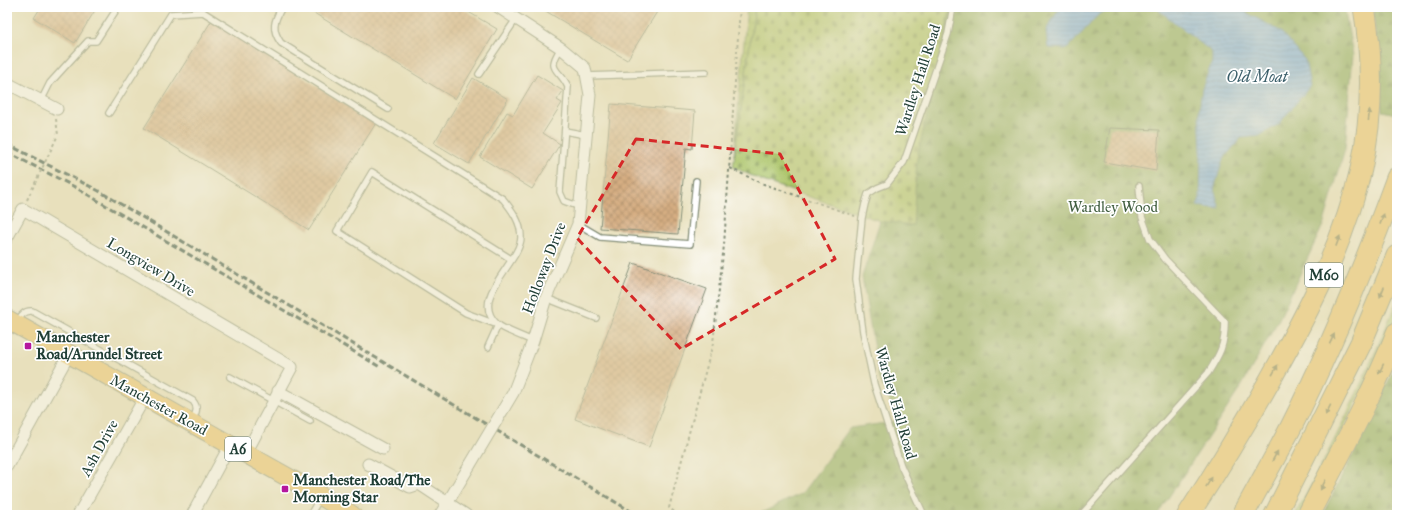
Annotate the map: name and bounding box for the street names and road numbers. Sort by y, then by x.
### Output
street label: Wardley Hall Road [892,22,945,138]
street label: Holloway Drive [518,220,570,316]
street label: Longview Drive [104,234,198,300]
road number: M60 [1305,263,1343,287]
street label: Wardley Hall Road [871,345,921,462]
street label: Manchester Road [107,371,211,439]
street label: Ash Drive [76,417,122,480]
road number: A6 [225,437,251,461]

